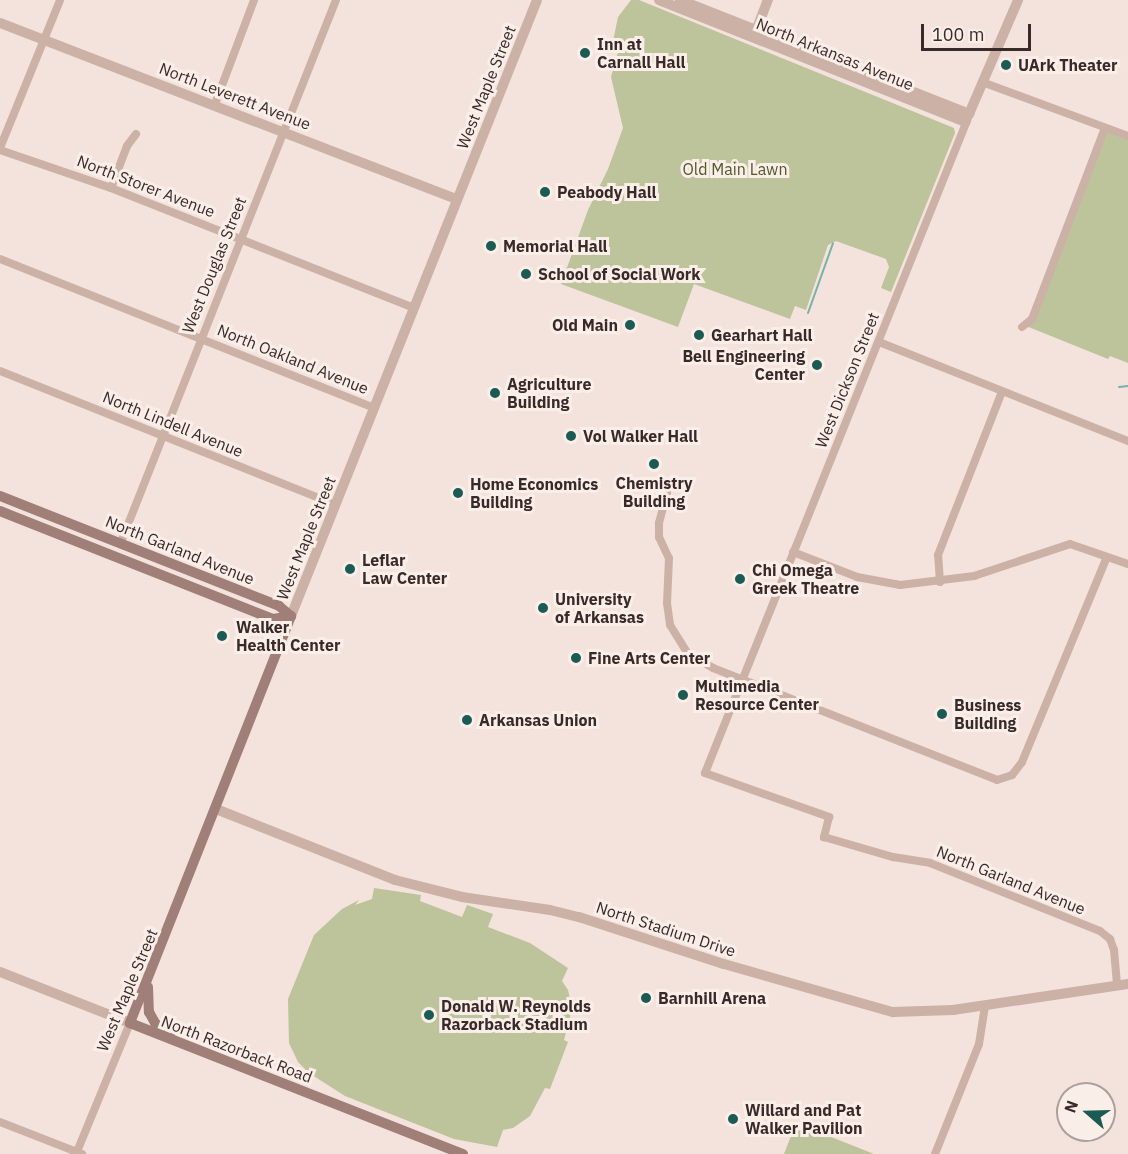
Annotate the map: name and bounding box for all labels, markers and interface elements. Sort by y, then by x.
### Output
scale bar [924,12,1034,50]
street label: North Arkansas Avenue [753,14,917,94]
street label: West Maple Street [452,22,520,152]
text: 100 m [932,23,984,46]
place label: Inn at Carnall Hall [597,34,685,72]
marker: Inn at Carnall Hall [578,46,592,60]
place label: UArk Theater [1018,55,1118,75]
street label: North Leverett Avenue [157,58,313,134]
marker: UArk Theater [999,58,1013,72]
street label: North Storer Avenue [74,151,218,221]
park label: Old Main Lawn [682,159,788,179]
place label: Peabody Hall [557,182,656,202]
marker: Peabody Hall [538,185,552,199]
street label: West Douglas Street [178,194,250,336]
place label: Memorial Hall [503,236,607,256]
marker: Memorial Hall [484,239,498,253]
place label: School of Social Work [538,264,700,284]
marker: School of Social Work [519,267,533,281]
street label: West Dickson Street [811,309,883,451]
place label: Old Main [552,315,618,335]
marker: Old Main [623,318,637,332]
street label: North Oakland Avenue [215,320,371,398]
place label: Gearhart Hall [711,325,812,345]
marker: Gearhart Hall [692,328,706,342]
place label: Bell Engineering Center [682,346,805,384]
marker: Bell Engineering Center [810,358,824,372]
place label: Agriculture Building [507,374,591,412]
marker: Agriculture Building [488,386,502,400]
street label: North Lindell Avenue [100,387,246,461]
place label: Vol Walker Hall [583,426,698,446]
marker: Vol Walker Hall [564,429,578,443]
marker: Chemistry Building [647,457,661,471]
street label: West Maple Street [272,473,340,603]
place label: Chemistry Building [615,473,693,511]
place label: Home Economics Building [470,474,598,512]
marker: Home Economics Building [451,486,465,500]
street label: North Garland Avenue [103,511,257,589]
place label: Leflar Law Center [362,550,447,588]
place label: Chi Omega Greek Theatre [752,560,859,598]
marker: Leflar Law Center [343,562,357,576]
marker: Chi Omega Greek Theatre [733,572,747,586]
place label: University of Arkansas [555,589,644,627]
marker: University of Arkansas [536,601,550,615]
place label: Walker Health Center [236,617,340,655]
marker: Walker Health Center [213,627,231,645]
place label: Fine Arts Center [588,648,710,668]
marker: Fine Arts Center [569,651,583,665]
place label: Multimedia Resource Center [695,676,819,714]
marker: Multimedia Resource Center [676,688,690,702]
place label: Business Building [954,695,1021,733]
marker: Business Building [935,707,949,721]
place label: Arkansas Union [479,710,597,730]
marker: Arkansas Union [460,713,474,727]
street label: North Garland Avenue [934,841,1088,919]
street label: North Stadium Drive [594,897,738,961]
street label: West Maple Street [92,926,162,1054]
place label: Barnhill Arena [658,988,766,1008]
marker: Barnhill Arena [639,991,653,1005]
place label: Donald W. Reynolds Razorback Stadium [441,996,591,1034]
marker: Donald W. Reynolds Razorback Stadium [422,1008,436,1022]
street label: North Razorback Road [159,1011,315,1087]
north arrow [1056,1082,1116,1142]
text: N [1060,1098,1082,1115]
place label: Willard and Pat Walker Pavilion [745,1100,862,1138]
marker: Willard and Pat Walker Pavilion [726,1112,740,1126]

